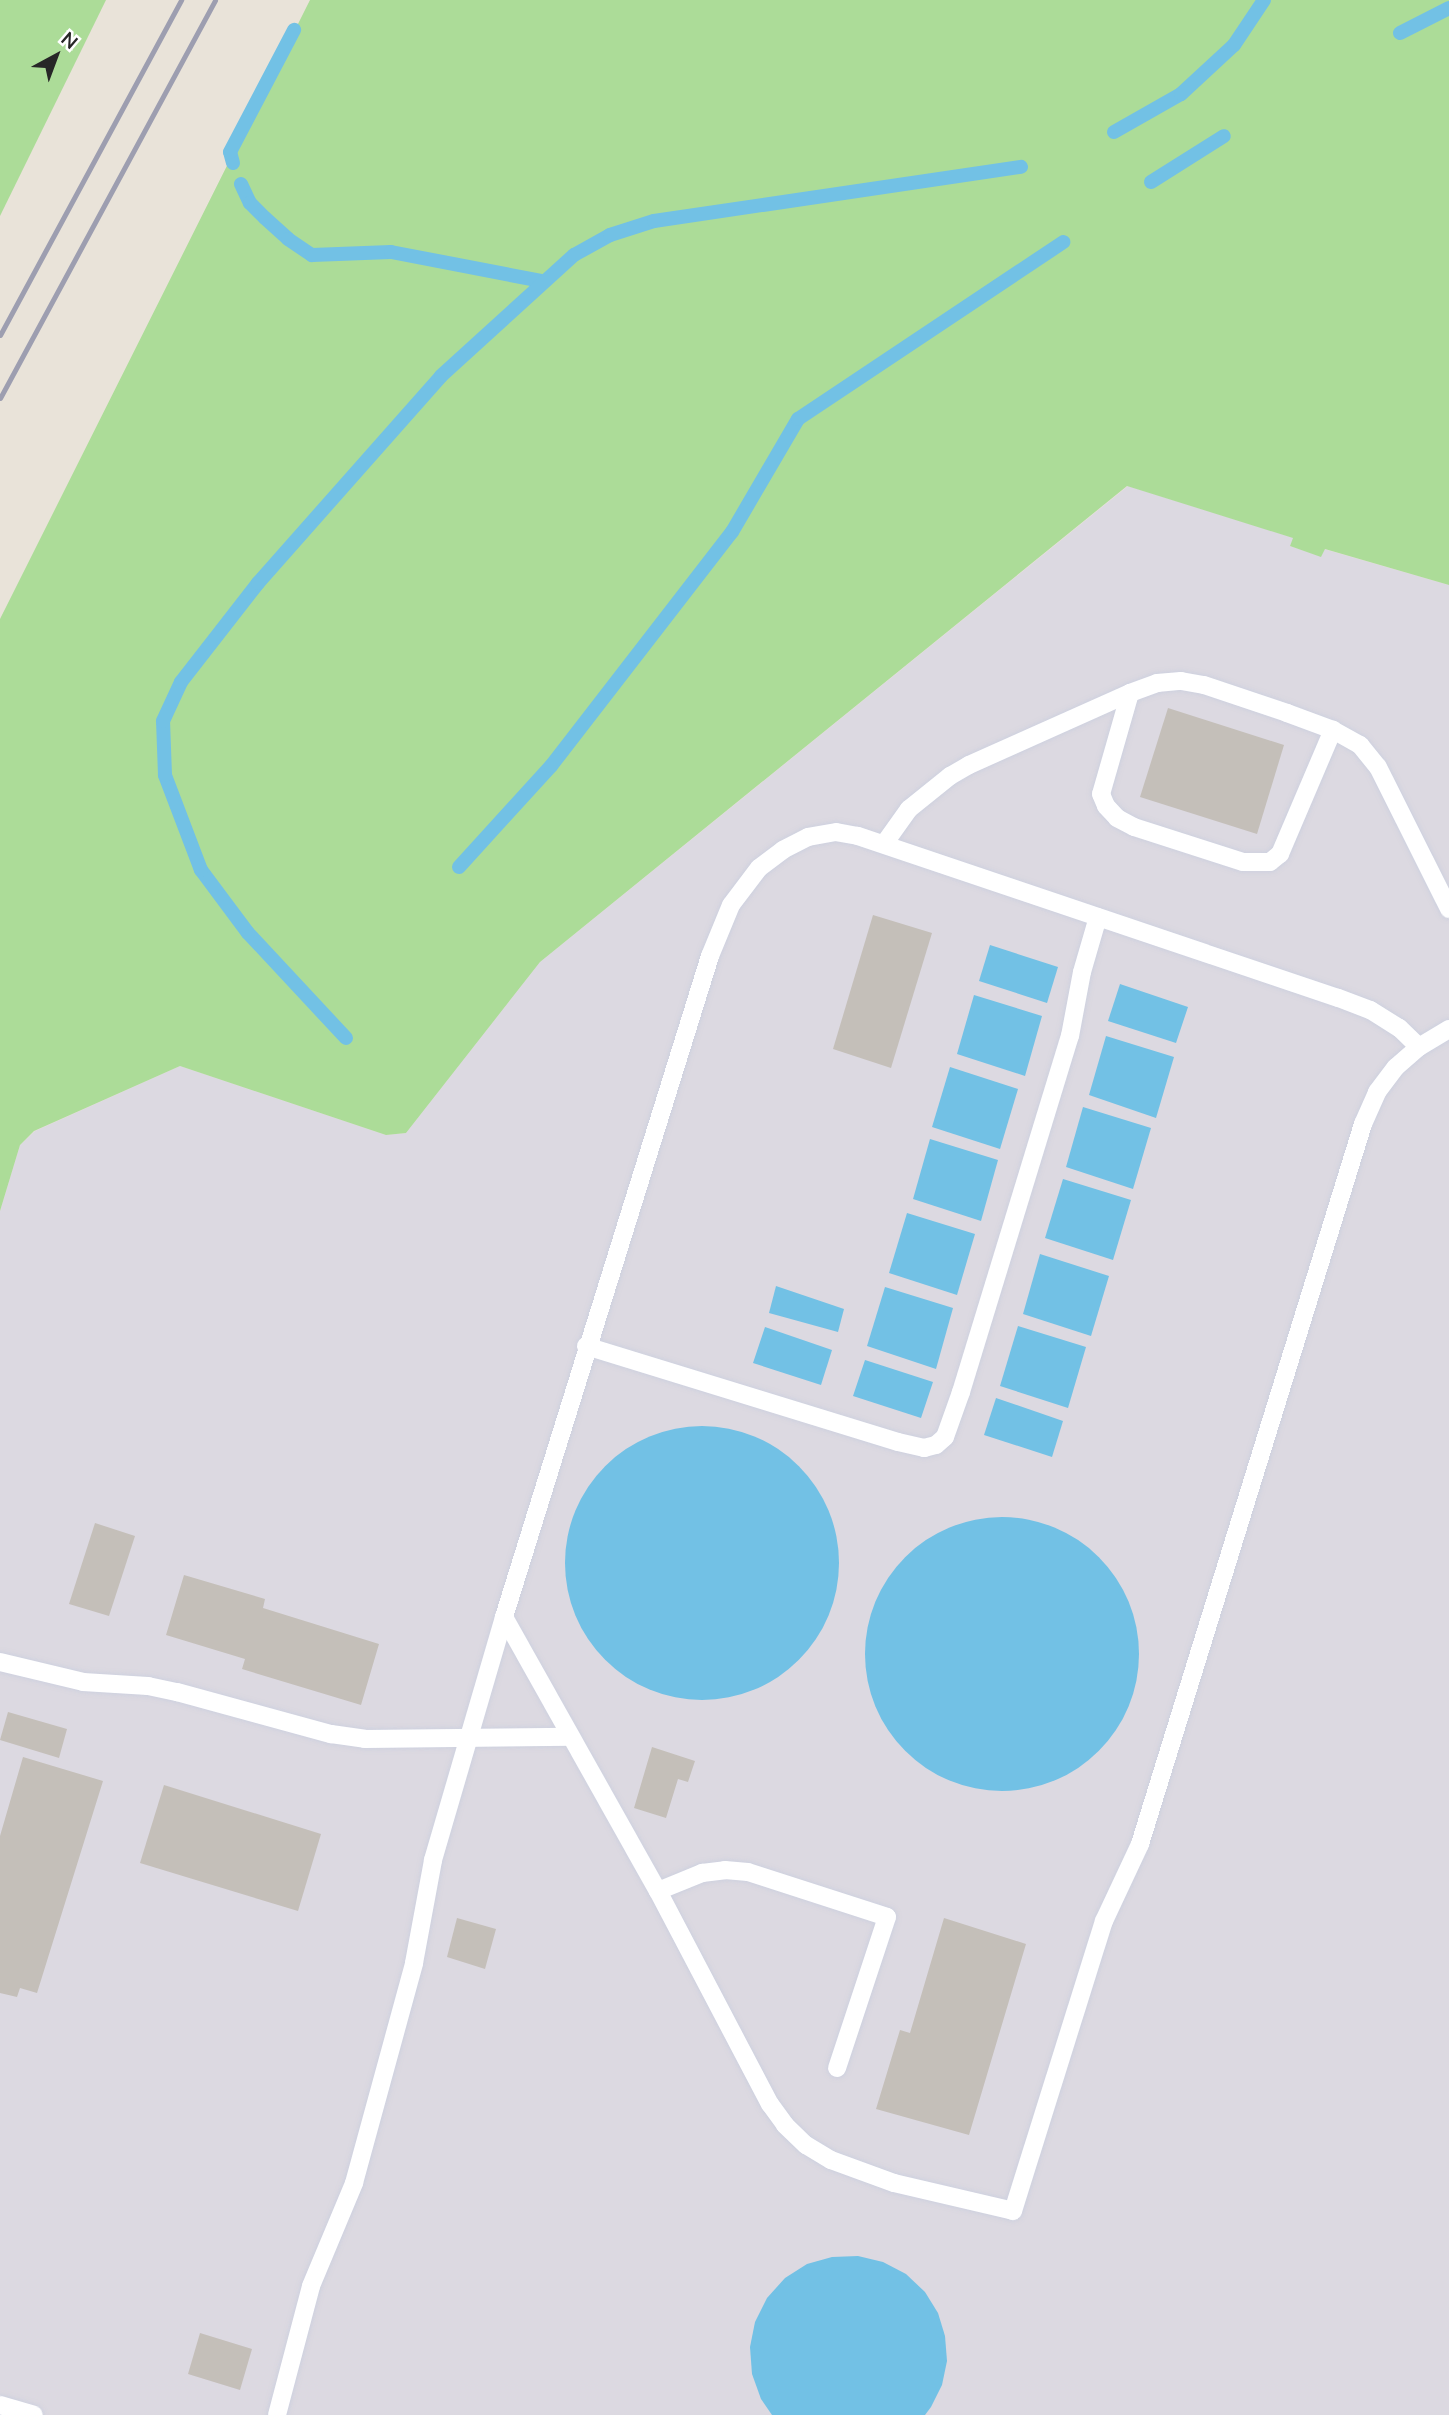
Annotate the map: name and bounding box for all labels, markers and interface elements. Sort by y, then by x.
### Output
north arrow [21,21,91,91]
text: N [56,26,83,54]

